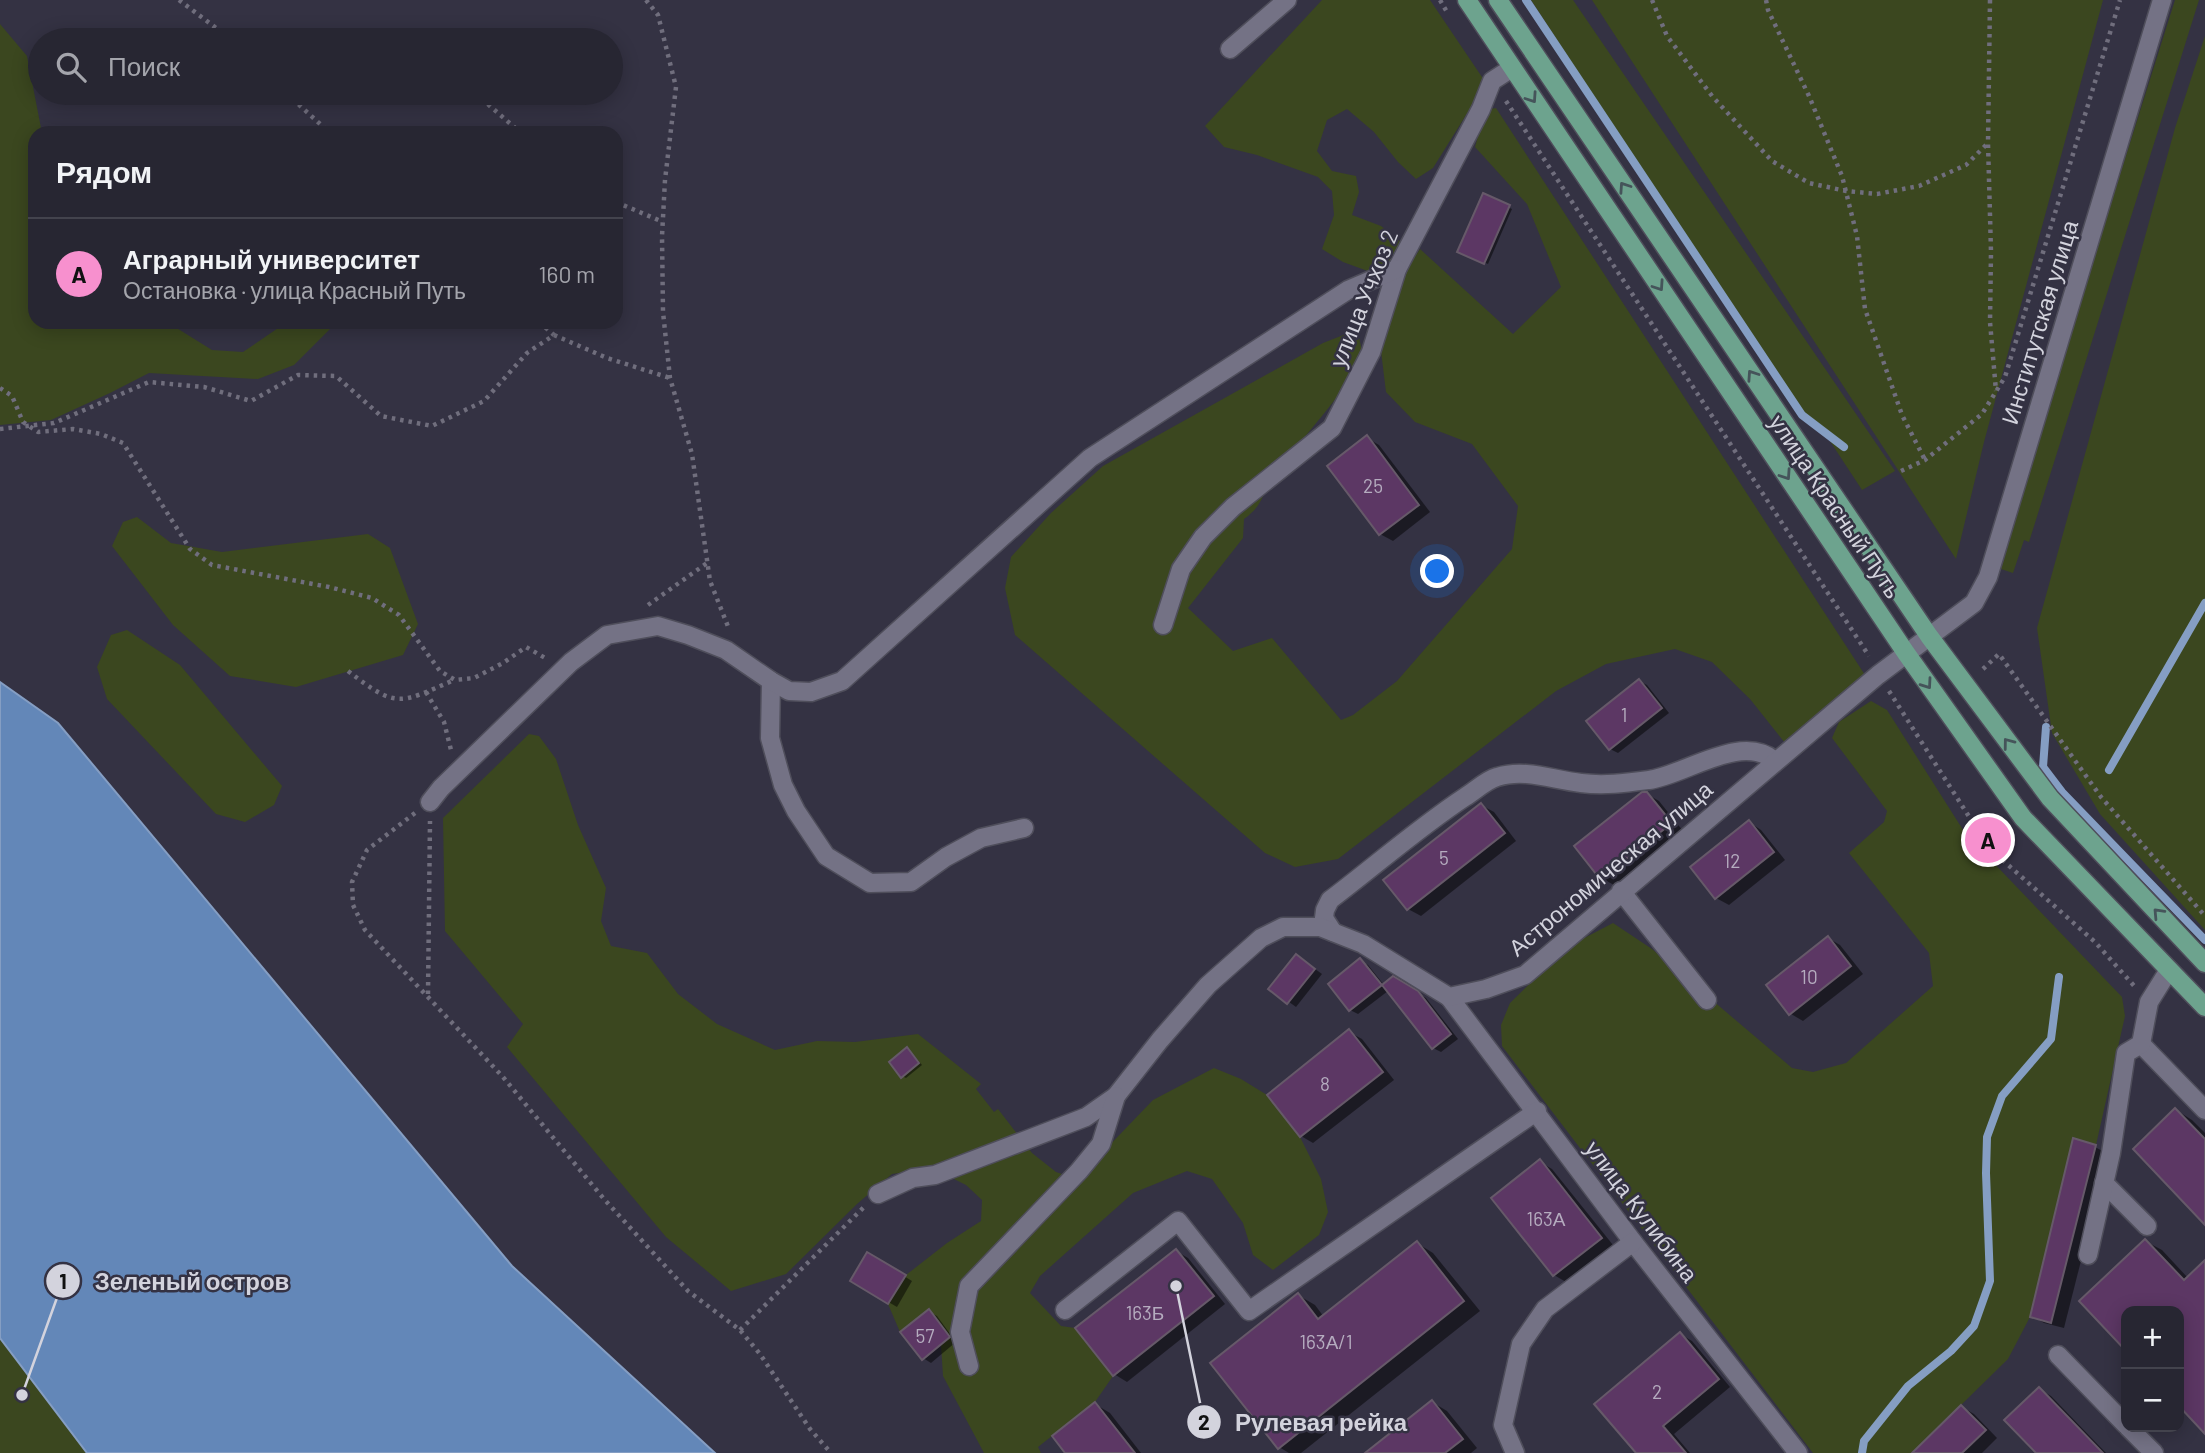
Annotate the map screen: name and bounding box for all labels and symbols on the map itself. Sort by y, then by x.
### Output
one-way arrow [1523,90,1536,103]
one-way arrow [1620,182,1632,195]
street label: Институтская улица [1995,216,2083,427]
street label: улица Учхоз 2 [1323,225,1403,371]
one-way arrow [1651,279,1664,292]
one-way arrow [1747,370,1760,383]
street label: улица Красный Путь [1764,409,1908,603]
one-way arrow [1778,467,1790,480]
house number: 25 [1363,474,1383,497]
your location [1420,554,1454,588]
one-way arrow [1919,676,1931,689]
house number: 1 [1621,703,1627,726]
one-way arrow [2004,738,2017,750]
street label: Астрономическая улица [1503,775,1718,961]
pin: A [1965,814,2011,866]
house number: 5 [1439,846,1449,869]
house number: 12 [1724,849,1740,872]
one-way arrow [2154,908,2167,921]
house number: 10 [1800,965,1818,988]
house number: 8 [1320,1072,1330,1095]
street label: улица Кулибина [1580,1135,1704,1287]
house number: 163А [1527,1207,1566,1230]
callout: Зеленый остров [46,1259,303,1304]
text: Зеленый остров [95,1266,289,1295]
text: 1 [59,1268,67,1293]
house number: 163Б [1126,1301,1164,1324]
house number: 57 [916,1324,934,1347]
house number: 163А/1 [1299,1330,1353,1353]
house number: 2 [1652,1380,1662,1403]
callout: Рулевая рейка [1186,1400,1421,1445]
text: Рулевая рейка [1235,1407,1408,1436]
text: 2 [1198,1409,1210,1434]

